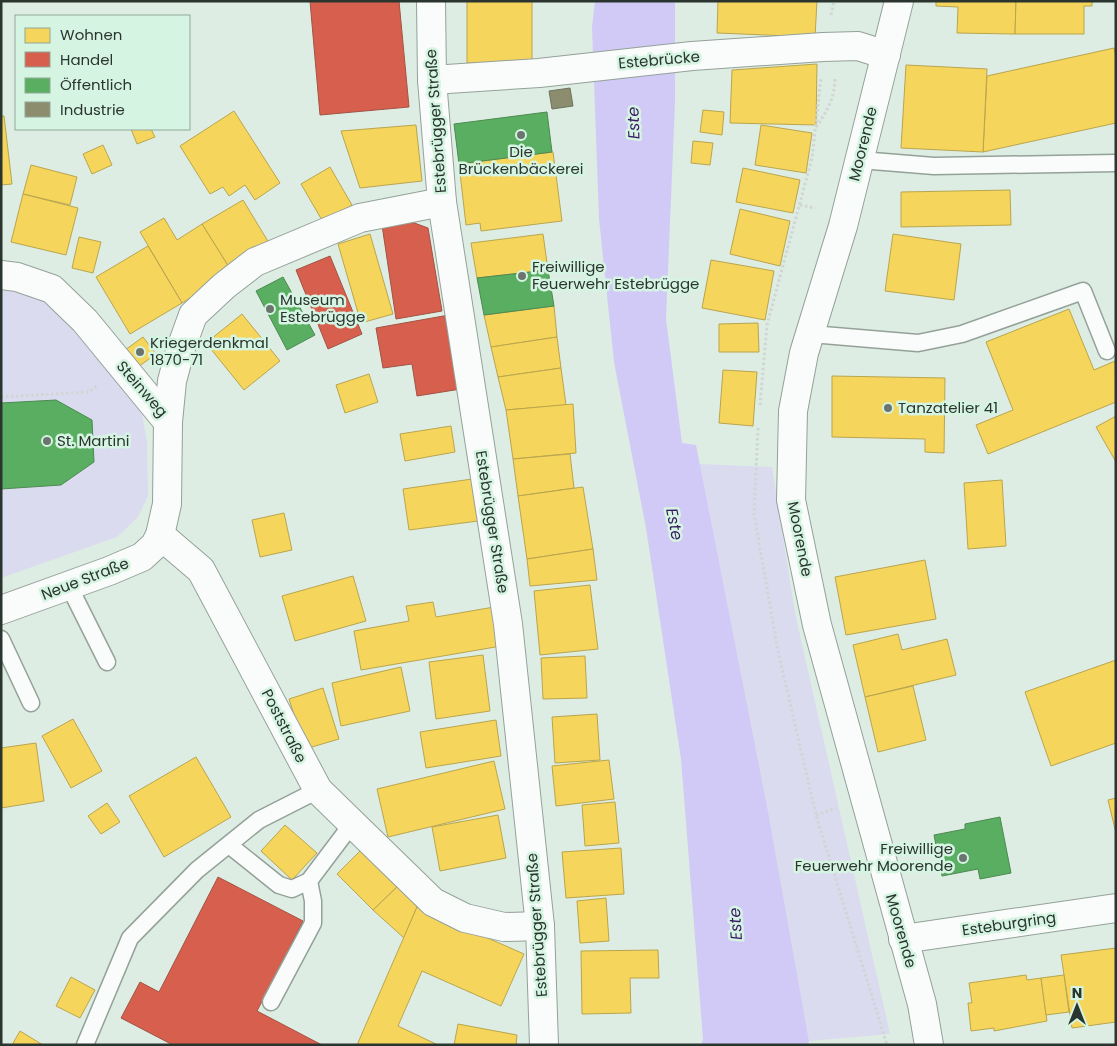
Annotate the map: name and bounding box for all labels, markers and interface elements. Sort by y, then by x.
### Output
legend [15,15,190,130]
text: Wohnen [60,24,122,45]
street label: Estebrücke [617,45,701,74]
street label: Estebrügger Straße [420,48,451,194]
text: Handel [60,49,113,70]
text: Öffentlich [60,74,132,95]
text: Industrie [60,99,125,120]
street label: Moorende [843,104,882,183]
water label: Este [621,106,646,140]
marker: Die Brückenbäckerei [515,129,527,141]
place label: Die Brückenbäckerei [458,141,584,179]
place label: Freiwillige Feuerwehr Estebrügge [532,256,699,294]
marker: Freiwillige Feuerwehr Estebrügge [516,270,528,282]
place label: Museum Estebrügge [280,289,365,327]
marker: Museum Estebrügge [264,303,276,315]
place label: Kriegerdenkmal 1870-71 [150,332,269,370]
marker: Kriegerdenkmal 1870-71 [134,346,146,358]
street label: Steinweg [112,356,173,421]
place label: Tanzatelier 41 [898,397,998,418]
marker: Tanzatelier 41 [882,402,894,414]
place label: St. Martini [57,430,130,451]
marker: St. Martini [41,435,53,447]
street label: Estebrügger Straße [471,449,514,595]
street label: Moorende [783,500,818,578]
water label: Este [660,506,689,542]
street label: Neue Straße [38,552,132,605]
street label: Poststraße [257,685,312,766]
place label: Freiwillige Feuerwehr Moorende [795,838,953,876]
street label: Estebrügger Straße [521,852,552,998]
marker: Freiwillige Feuerwehr Moorende [957,852,969,864]
street label: Moorende [881,891,922,970]
water label: Este [723,907,748,941]
street label: Esteburgring [961,907,1057,940]
north arrow [1052,981,1102,1031]
text: N [1072,983,1082,1003]

